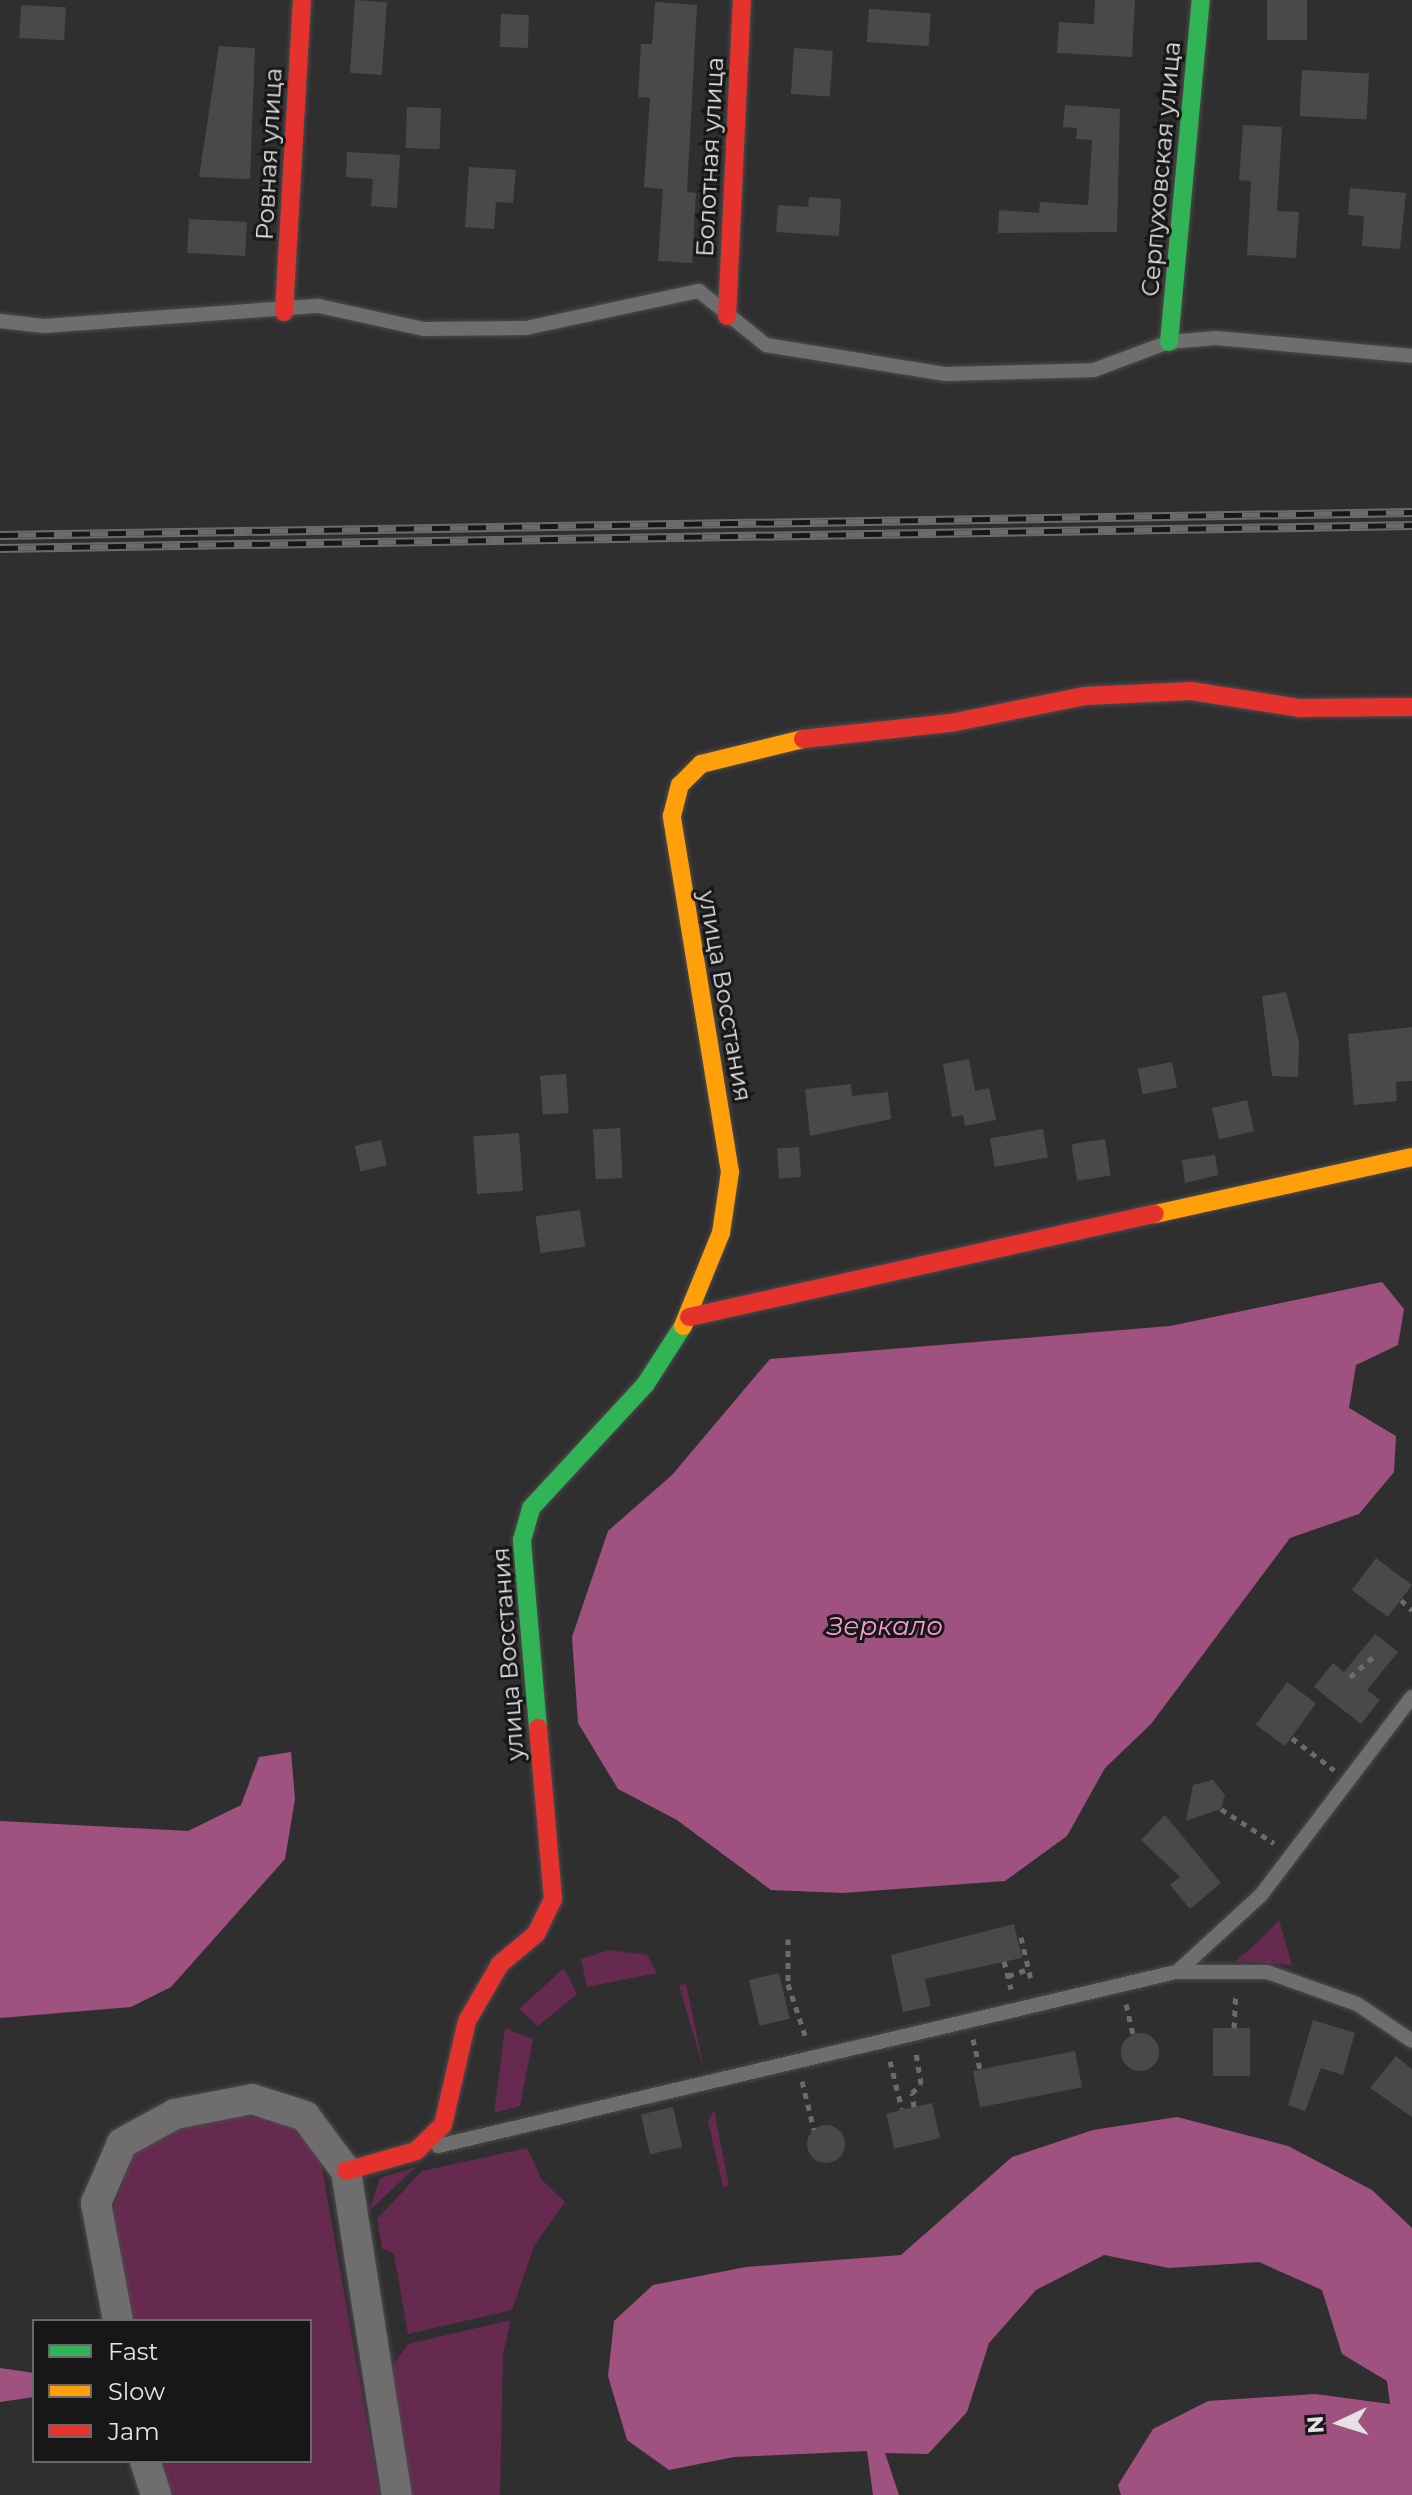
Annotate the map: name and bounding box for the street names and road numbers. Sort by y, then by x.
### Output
street label: Серпуховская улица [1135,40,1187,298]
street label: Болотная улица [690,56,730,258]
street label: Ровная улица [250,67,288,241]
street label: улица Восстания [692,888,758,1104]
street label: улица Восстания [486,1546,530,1762]

